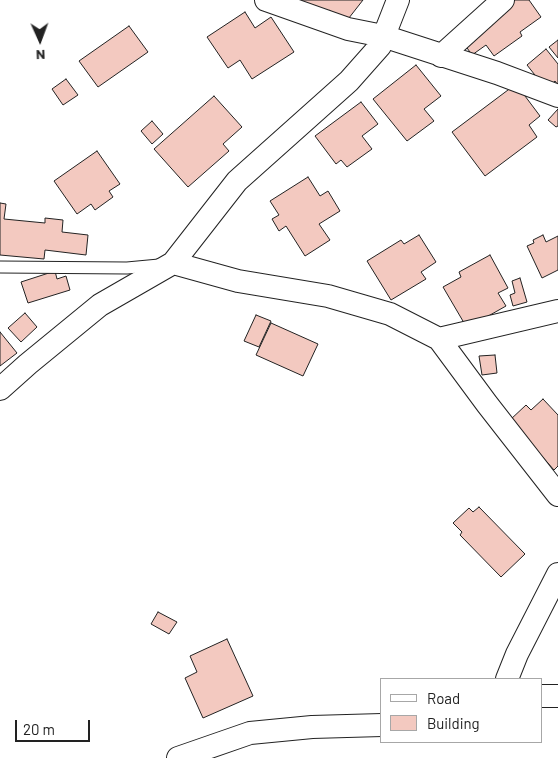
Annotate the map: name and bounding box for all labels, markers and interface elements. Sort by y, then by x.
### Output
north arrow [15,15,65,65]
text: N [36,47,45,64]
legend [380,678,543,743]
text: Road [427,689,460,707]
scale bar [18,710,92,742]
text: Building [427,714,480,732]
text: 20 m [23,720,55,738]

